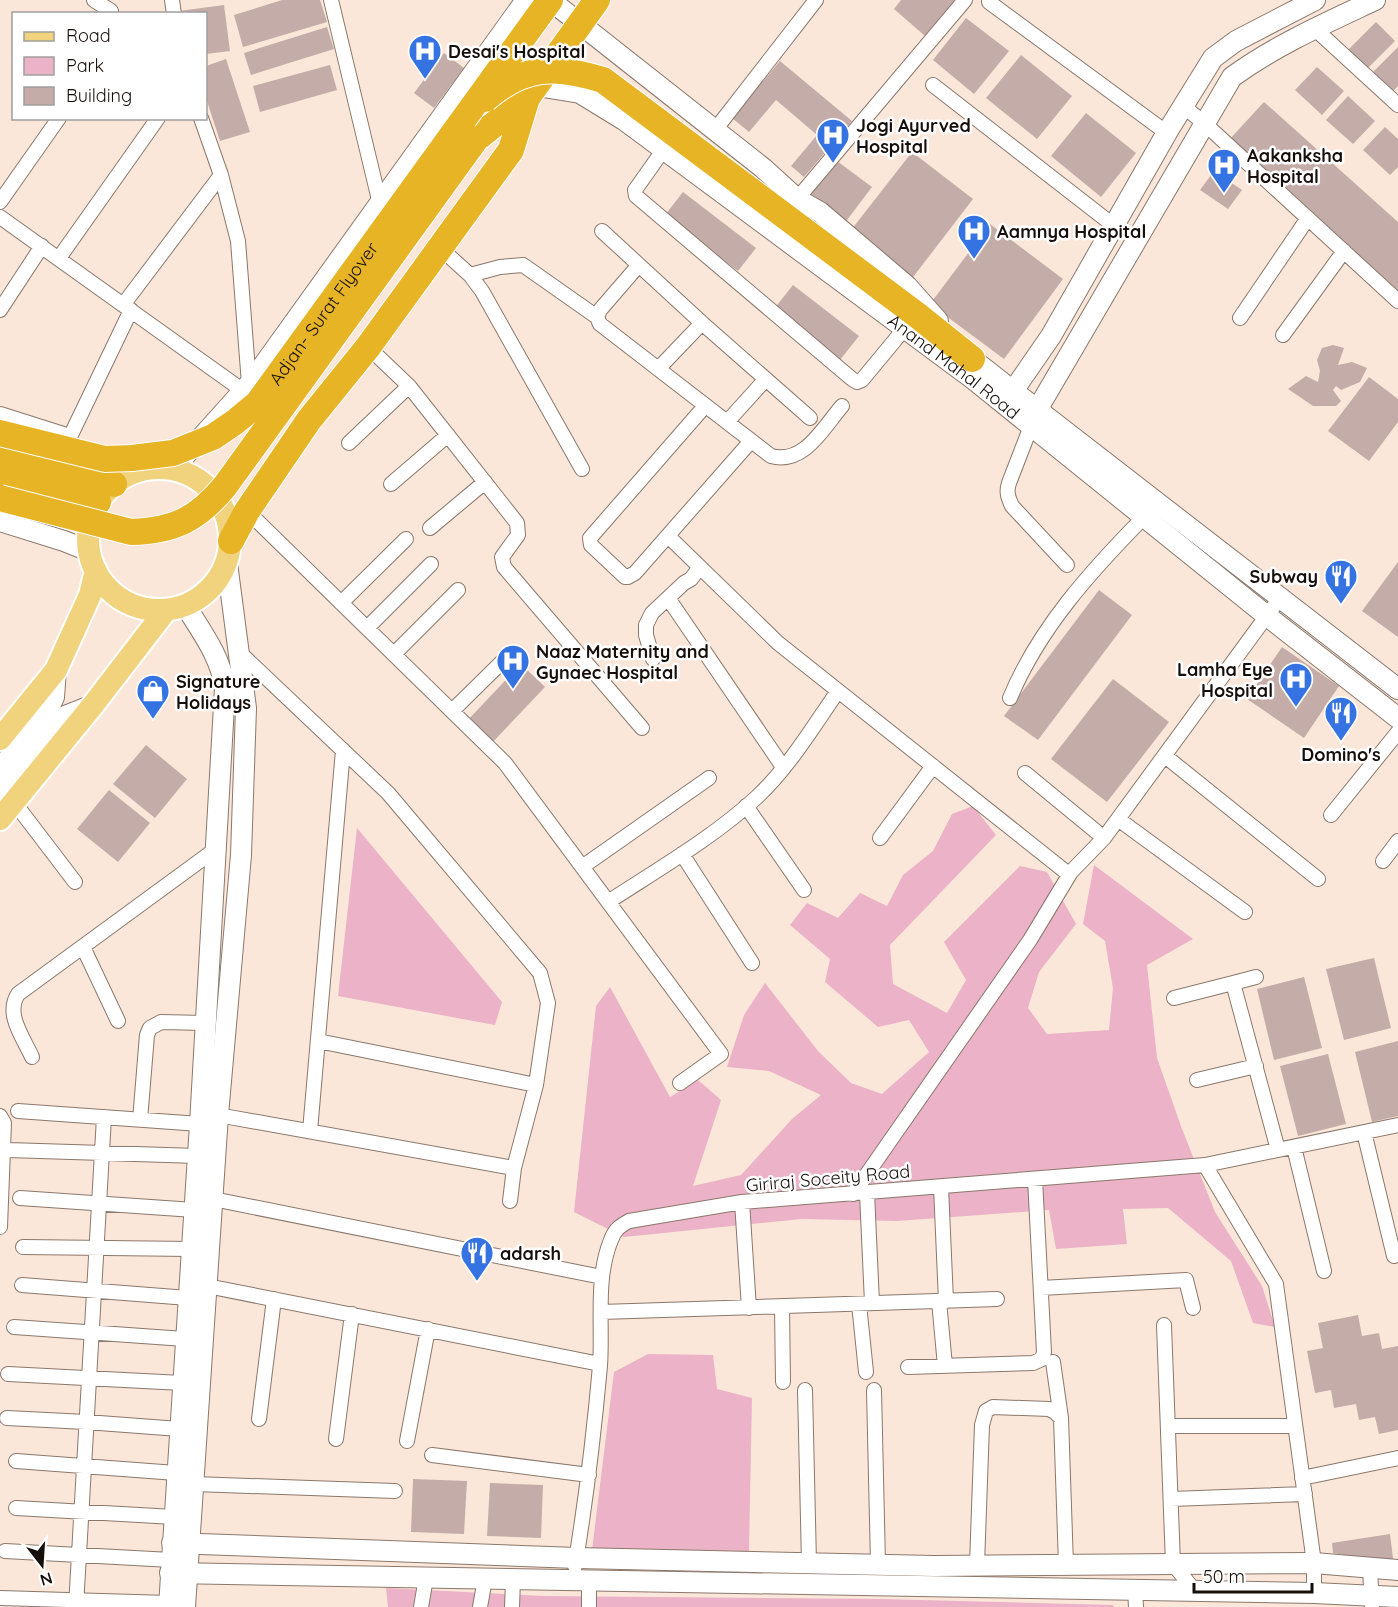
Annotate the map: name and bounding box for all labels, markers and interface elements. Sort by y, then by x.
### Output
legend [12,12,207,120]
text: Road [66,24,111,47]
hospital icon: Desai's Hospital [407,33,443,80]
place label: Desai's Hospital [448,40,585,63]
text: Park [66,54,104,77]
text: Building [66,84,132,107]
place label: Jogi Ayurved Hospital [856,114,971,158]
hospital icon: Jogi Ayurved Hospital [815,117,851,164]
place label: Aakanksha Hospital [1247,144,1343,188]
hospital icon: Aakanksha Hospital [1206,147,1242,194]
hospital icon: Aamnya Hospital [956,213,992,260]
place label: Aamnya Hospital [997,220,1146,243]
street label: Adjan- Surat Flyover [264,237,383,389]
street label: Anand Mahal Road [884,308,1025,424]
restaurant icon: Subway [1323,558,1359,605]
place label: Subway [1250,565,1318,588]
place label: Naaz Maternity and Gynaec Hospital [536,640,709,684]
hospital icon: Naaz Maternity and Gynaec Hospital [495,643,531,690]
place label: Lamha Eye Hospital [1177,658,1273,702]
hospital icon: Lamha Eye Hospital [1278,661,1314,708]
place label: Signature Holidays [176,670,260,714]
shop icon: Signature Holidays [135,673,171,720]
restaurant icon: Domino's [1323,695,1359,742]
place label: Domino's [1301,743,1381,766]
street label: Giriraj Soceity Road [745,1159,911,1197]
restaurant icon: adarsh [459,1235,495,1282]
place label: adarsh [500,1242,561,1265]
north arrow [12,1535,72,1595]
scale bar [1194,1556,1312,1594]
text: 50 m [1203,1565,1245,1588]
text: N [38,1568,55,1591]

